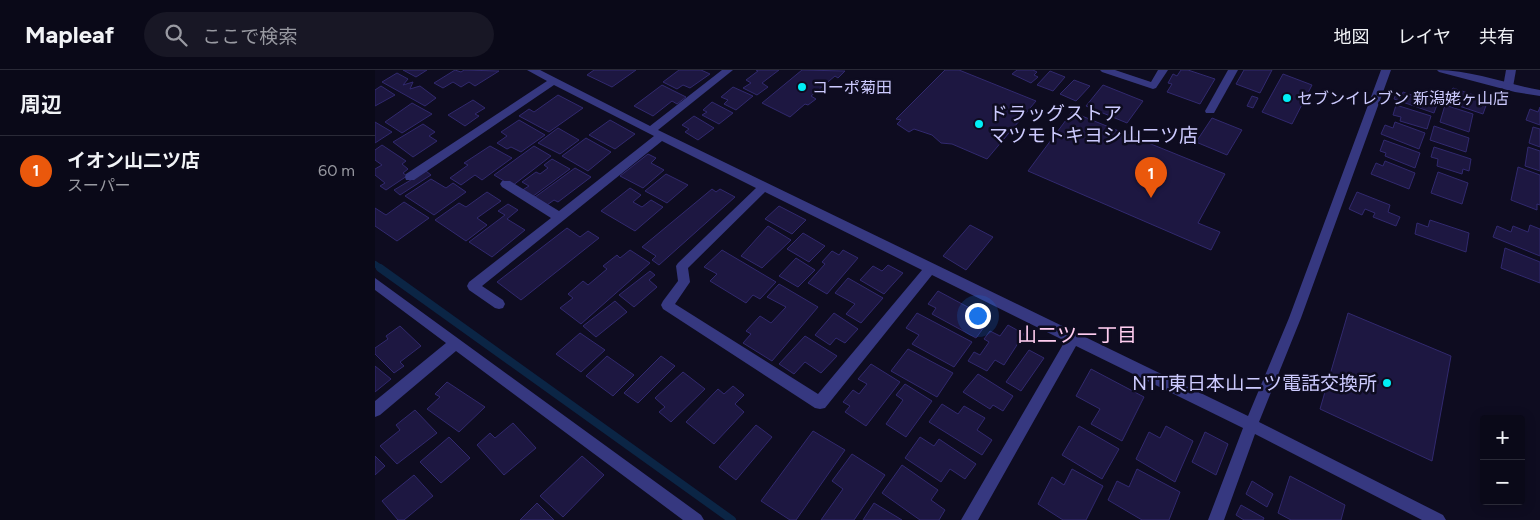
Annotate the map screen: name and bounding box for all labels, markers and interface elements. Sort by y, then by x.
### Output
search box [144,12,494,57]
text: Mapleaf [25,20,114,49]
icon: search [162,21,190,49]
text: ここで検索 [202,25,297,48]
text: 地図 [1334,26,1370,48]
text: レイヤ [1398,26,1451,48]
text: 共有 [1479,26,1515,48]
place label: コーポ菊田 [812,78,892,97]
marker: コーポ菊田 [796,81,808,93]
place label: セブンイレブン 新潟姥ヶ山店 [1297,89,1509,108]
text: 周辺 [20,92,62,117]
marker: セブンイレブン 新潟姥ヶ山店 [1281,92,1293,104]
place label: ドラッグストア マツモトキヨシ山二ツ店 [989,102,1198,147]
marker: ドラッグストア マツモトキヨシ山二ツ店 [973,118,985,130]
text: イオン山二ツ店 [67,149,200,172]
pin: 1 [1135,157,1167,198]
text: 1 [33,161,39,180]
text: 60 m [318,161,355,180]
text: スーパー [67,176,131,195]
your location [965,303,991,329]
district label: 山二ツ一丁目 [1017,323,1137,347]
place label: NTT東日本山ニツ電話交換所 [1132,372,1377,395]
marker: NTT東日本山ニツ電話交換所 [1381,377,1393,389]
map controls [1480,415,1525,505]
button: + [1480,415,1525,460]
button: − [1480,460,1525,505]

